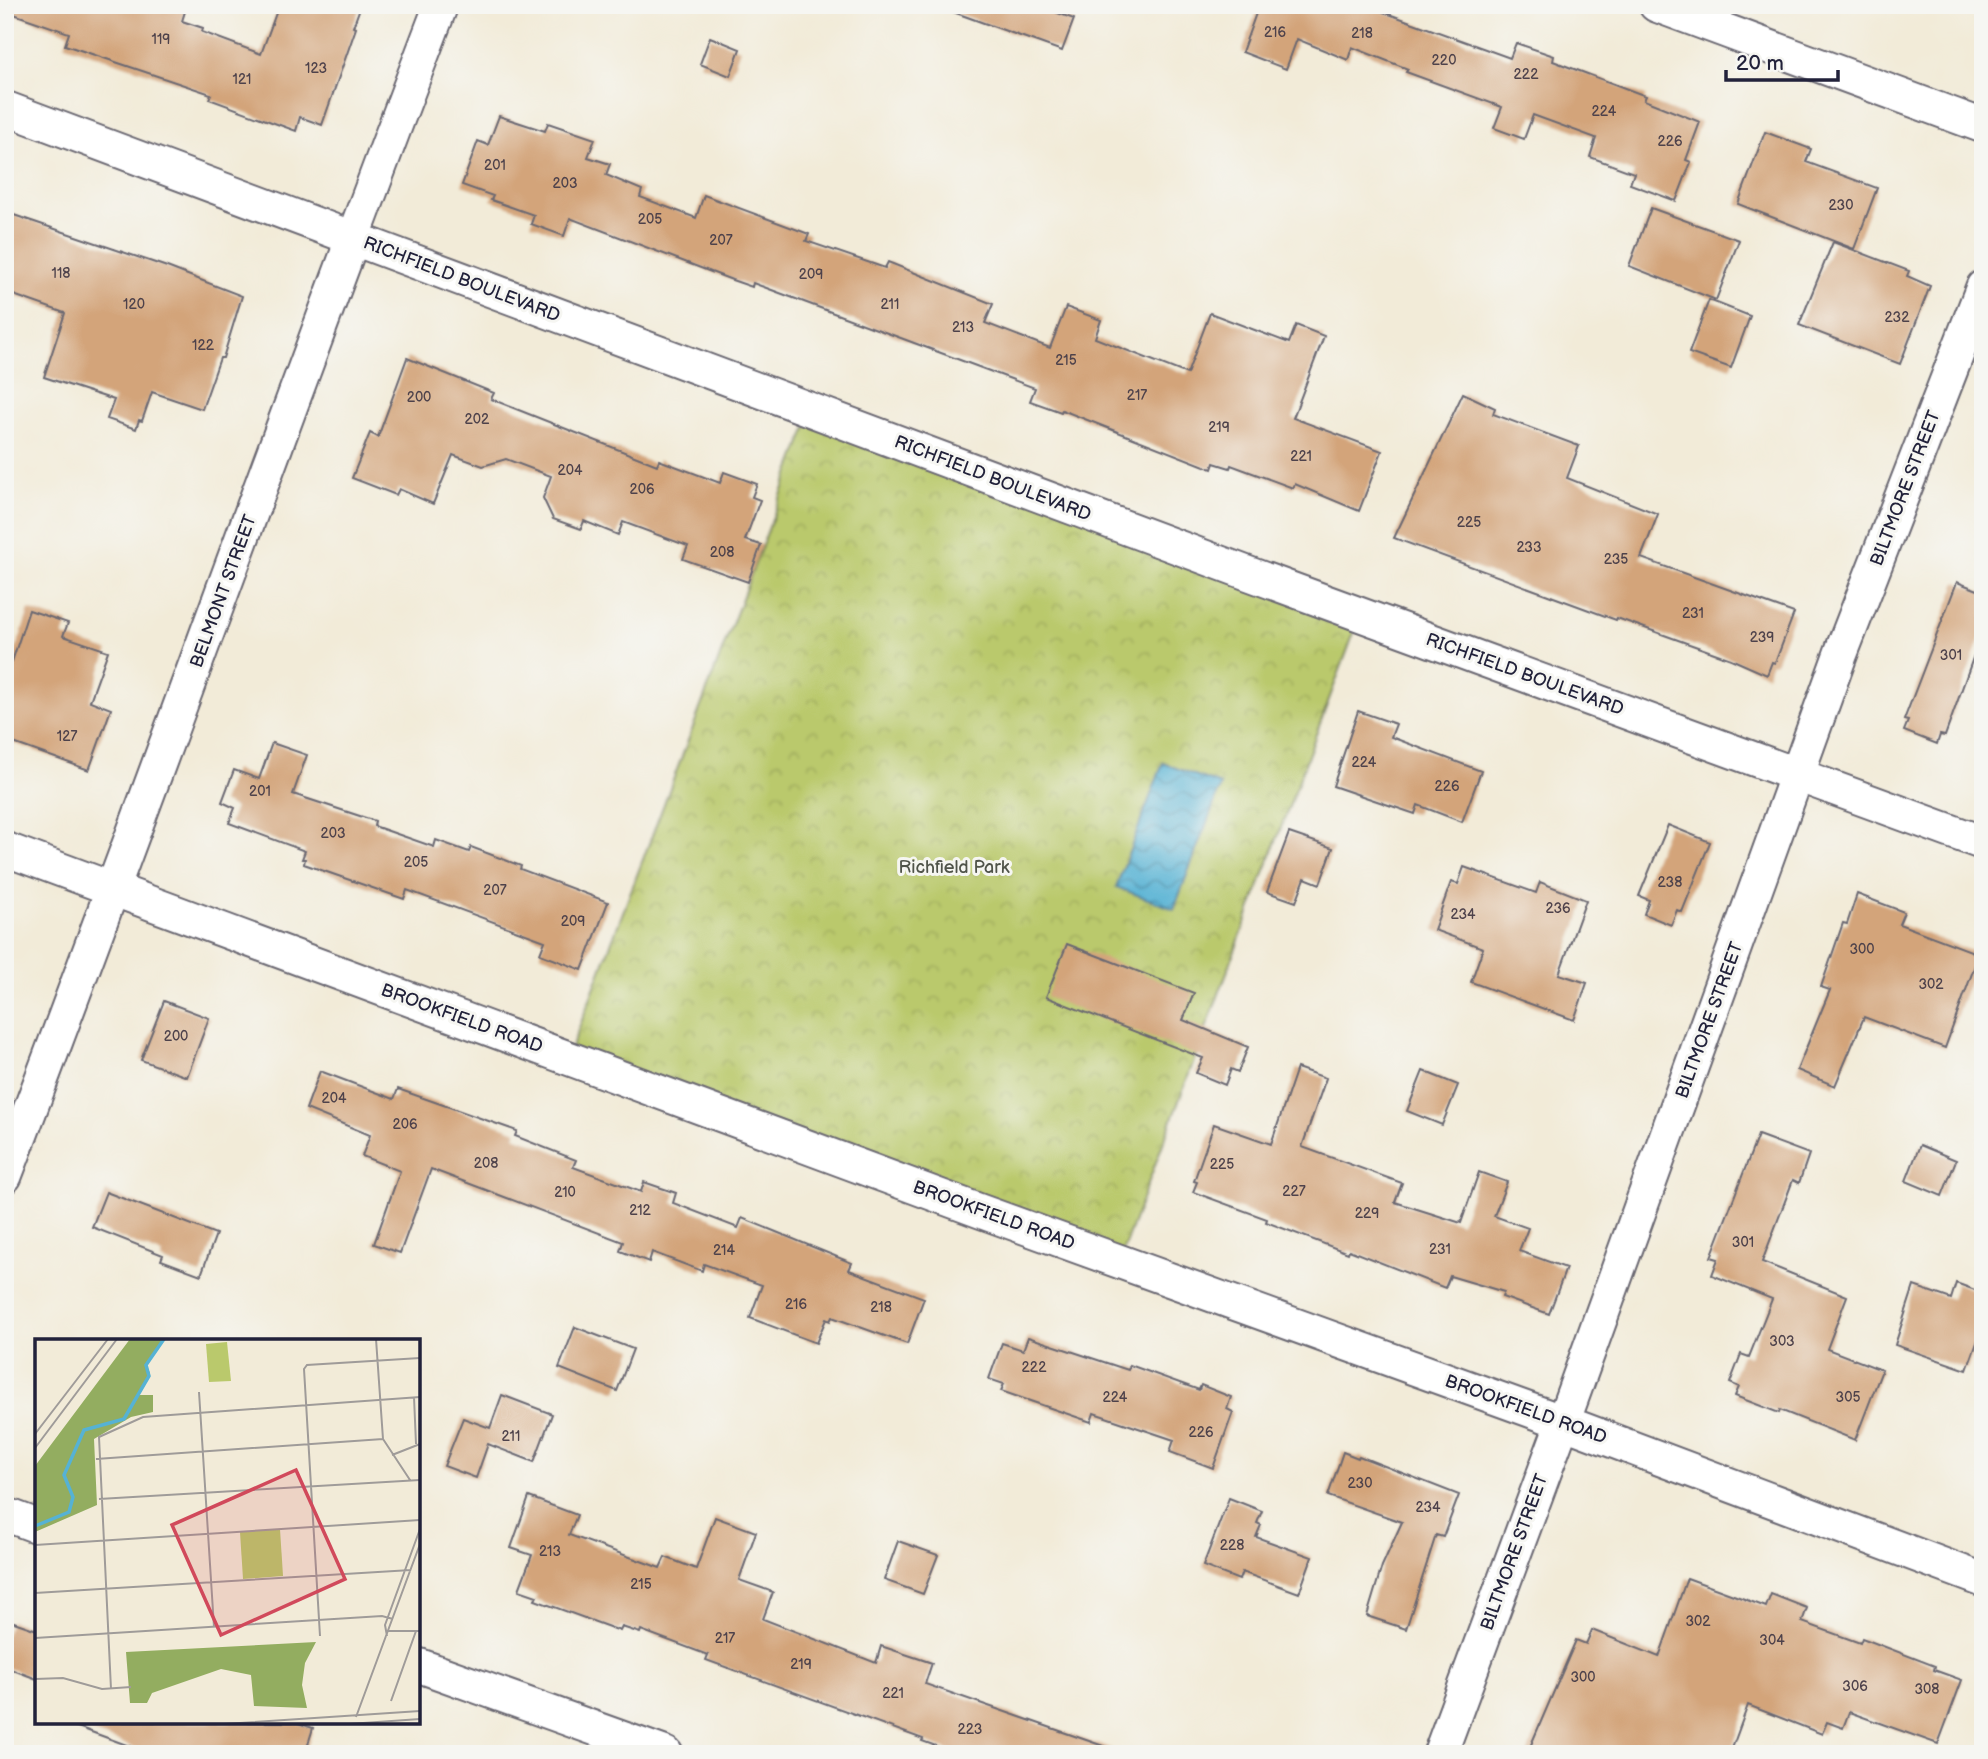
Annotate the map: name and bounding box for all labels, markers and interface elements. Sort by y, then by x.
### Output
house number: 216 [1264,24,1286,41]
house number: 218 [1351,25,1373,42]
house number: 119 [152,31,170,48]
scale bar [1726,38,1838,82]
text: 20 m [1736,51,1784,76]
house number: 220 [1432,52,1456,69]
house number: 123 [305,60,327,77]
house number: 222 [1514,66,1539,83]
house number: 121 [233,71,251,88]
house number: 224 [1592,103,1617,120]
house number: 226 [1657,133,1683,150]
house number: 201 [484,157,506,174]
house number: 203 [552,175,578,192]
house number: 230 [1829,197,1853,214]
house number: 205 [638,211,662,228]
street label: RICHFIELD BOULEVARD [361,232,563,327]
house number: 207 [709,232,733,249]
house number: 118 [52,265,71,282]
house number: 209 [799,266,823,283]
house number: 120 [123,296,145,313]
house number: 211 [881,296,899,313]
house number: 232 [1885,309,1910,326]
house number: 213 [952,319,974,336]
house number: 122 [192,337,215,354]
house number: 215 [1055,352,1077,369]
house number: 217 [1127,387,1147,404]
house number: 200 [407,389,431,406]
street label: BILTMORE STREET [1866,407,1945,569]
house number: 202 [465,411,490,428]
house number: 219 [1208,419,1230,436]
street label: RICHFIELD BOULEVARD [892,431,1094,526]
house number: 221 [1290,448,1312,465]
house number: 204 [557,462,583,479]
house number: 206 [629,481,655,498]
street label: BELMONT STREET [186,512,261,671]
house number: 225 [1457,514,1481,531]
house number: 233 [1516,539,1542,556]
house number: 208 [710,544,734,561]
house number: 235 [1604,551,1628,568]
house number: 231 [1682,605,1704,622]
street label: RICHFIELD BOULEVARD [1423,629,1627,720]
house number: 239 [1750,629,1774,646]
house number: 301 [1940,647,1962,664]
house number: 127 [57,728,77,745]
house number: 224 [1352,754,1377,771]
house number: 226 [1434,778,1460,795]
house number: 201 [249,783,271,800]
house number: 203 [320,825,346,842]
house number: 205 [404,854,428,871]
park label: Richfield Park [898,857,1010,878]
house number: 238 [1658,874,1682,891]
house number: 207 [483,882,507,899]
house number: 236 [1545,900,1571,917]
house number: 234 [1450,906,1476,923]
house number: 209 [561,913,585,930]
street label: BILTMORE STREET [1671,939,1748,1101]
house number: 300 [1849,941,1875,958]
house number: 302 [1918,976,1944,993]
street label: BROOKFIELD ROAD [378,979,546,1058]
house number: 200 [164,1028,188,1045]
house number: 204 [321,1090,347,1107]
house number: 206 [392,1116,418,1133]
house number: 208 [474,1155,498,1172]
house number: 225 [1210,1156,1234,1173]
street label: BROOKFIELD ROAD [910,1176,1078,1255]
house number: 227 [1282,1183,1306,1200]
house number: 210 [554,1184,576,1201]
house number: 212 [629,1202,652,1219]
house number: 229 [1355,1205,1379,1222]
house number: 301 [1732,1234,1754,1251]
house number: 231 [1429,1241,1451,1258]
house number: 214 [713,1242,735,1259]
house number: 216 [785,1296,807,1313]
house number: 218 [870,1299,892,1316]
house number: 303 [1769,1333,1795,1350]
inset map [35,1339,420,1724]
house number: 222 [1022,1359,1047,1376]
street label: BROOKFIELD ROAD [1442,1370,1610,1449]
house number: 224 [1103,1389,1128,1406]
house number: 305 [1836,1389,1860,1406]
house number: 226 [1188,1424,1214,1441]
house number: 211 [502,1428,520,1445]
street label: BILTMORE STREET [1476,1471,1553,1633]
house number: 230 [1348,1475,1372,1492]
house number: 234 [1415,1499,1441,1516]
house number: 228 [1220,1537,1244,1554]
house number: 213 [539,1543,561,1560]
house number: 215 [630,1576,652,1593]
house number: 302 [1685,1613,1711,1630]
house number: 217 [715,1630,735,1647]
house number: 304 [1759,1632,1785,1649]
house number: 219 [790,1656,812,1673]
house number: 300 [1570,1669,1596,1686]
house number: 306 [1842,1678,1868,1695]
house number: 308 [1914,1681,1940,1698]
house number: 221 [882,1685,904,1702]
house number: 223 [958,1721,982,1738]

